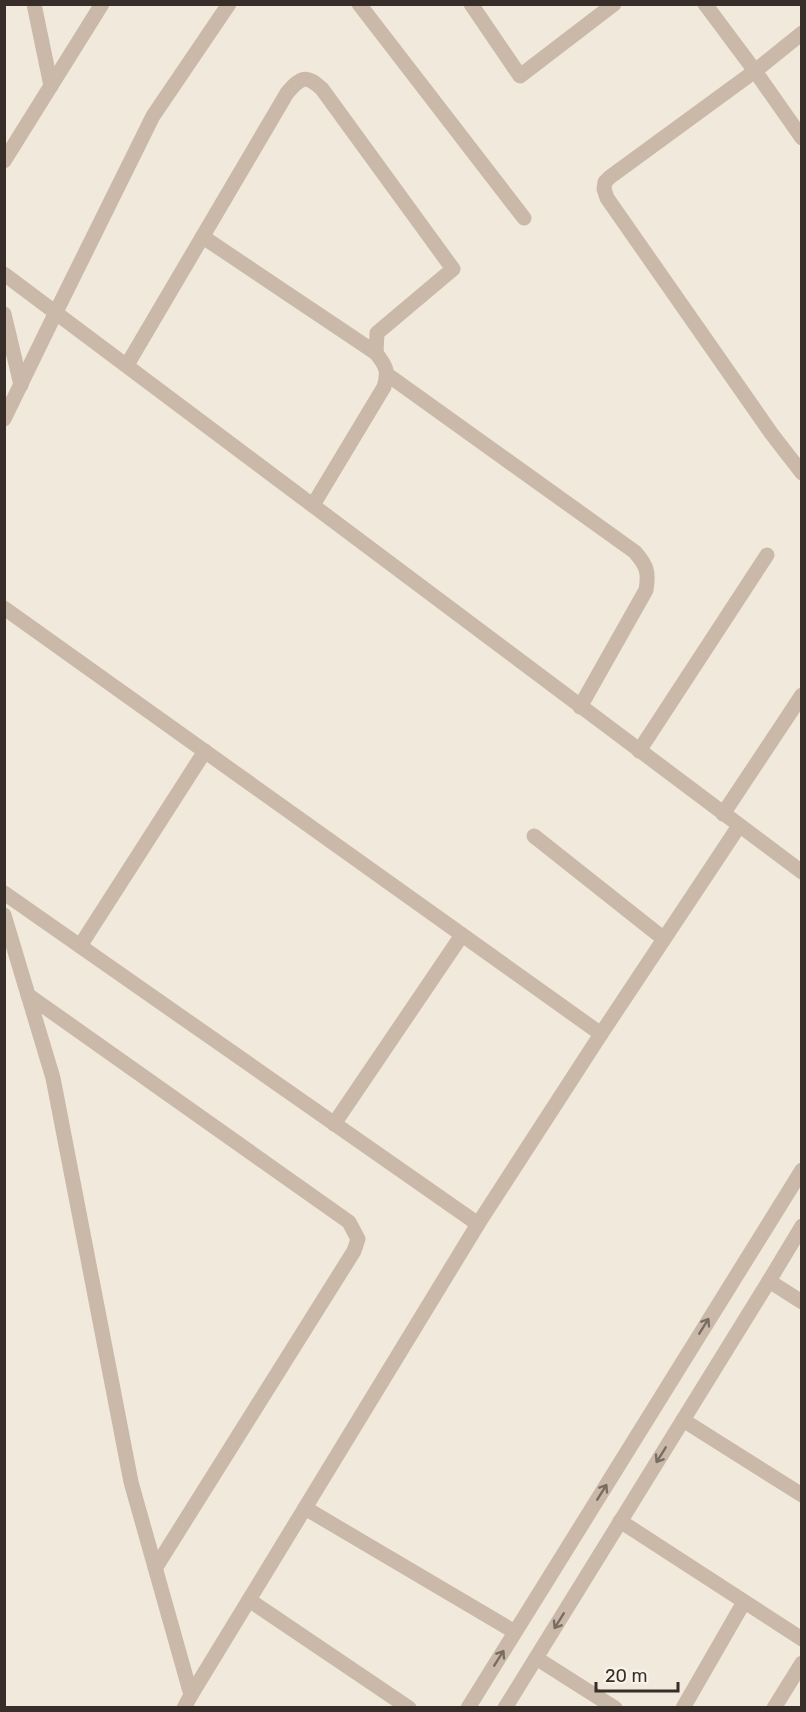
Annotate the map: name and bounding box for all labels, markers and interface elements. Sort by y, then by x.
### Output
one-way arrow [699,1318,711,1335]
one-way arrow [655,1446,667,1463]
one-way arrow [596,1484,608,1501]
one-way arrow [552,1612,564,1629]
one-way arrow [493,1650,505,1667]
scale bar [596,1655,678,1693]
text: 20 m [605,1665,647,1687]

